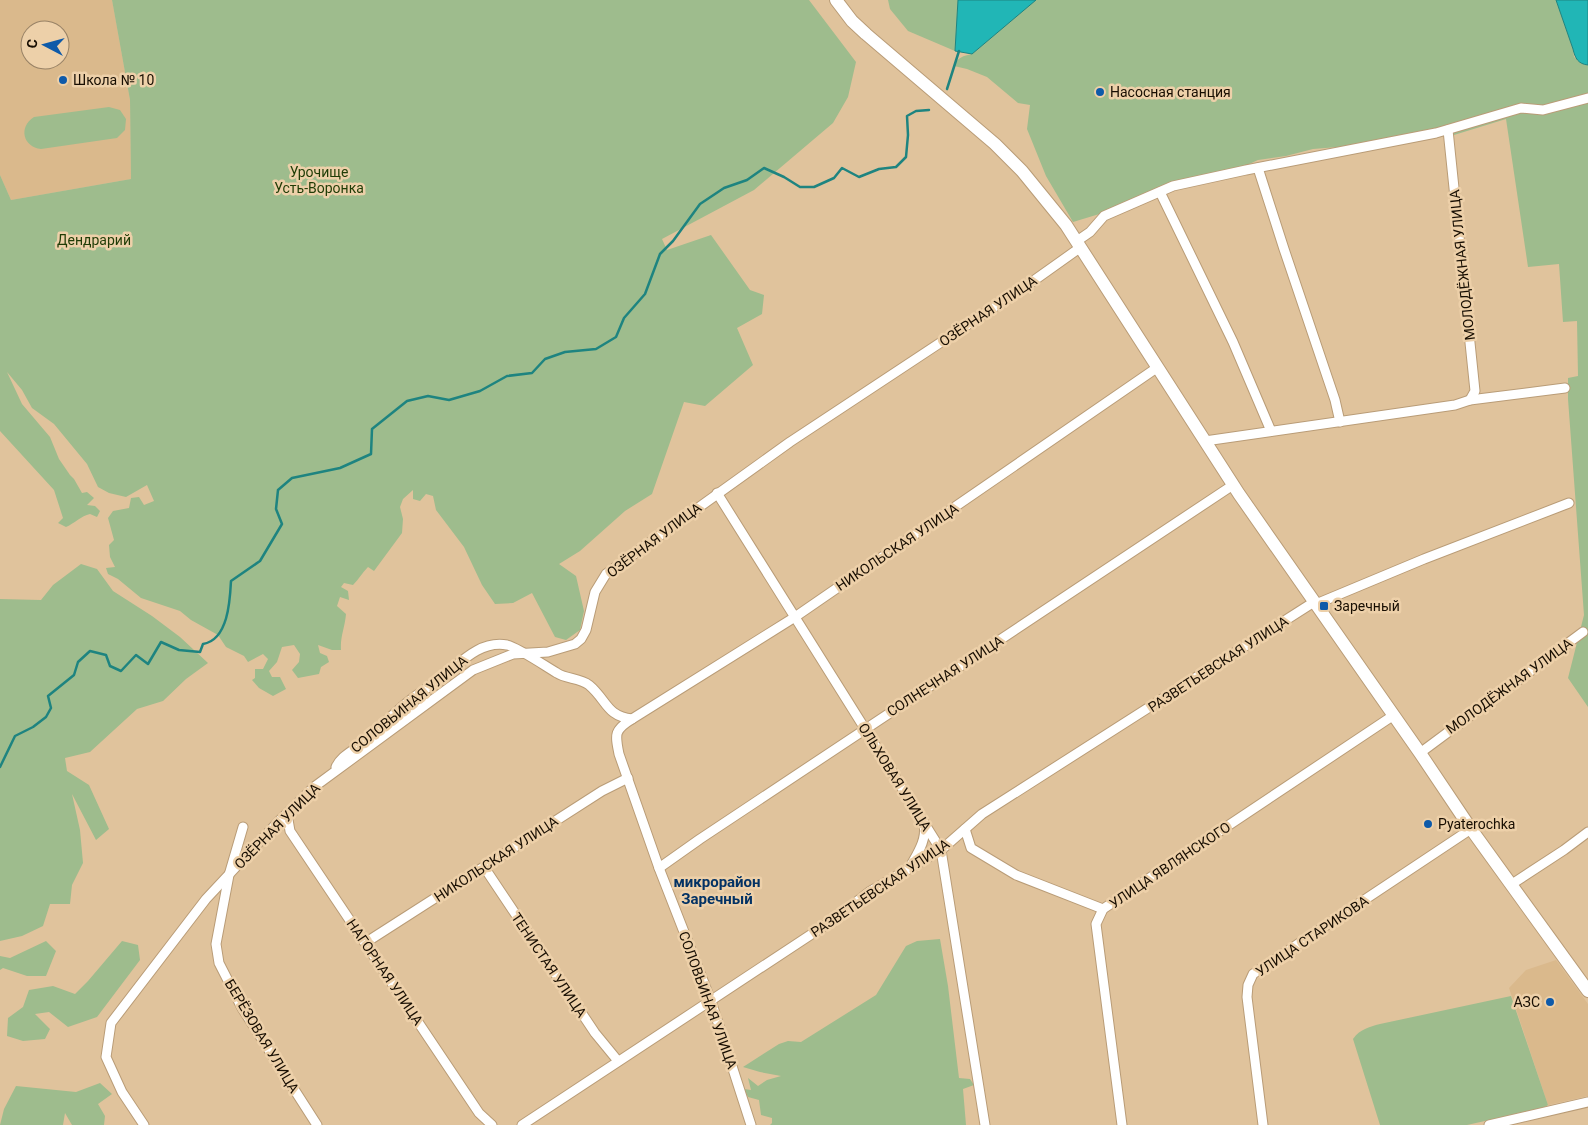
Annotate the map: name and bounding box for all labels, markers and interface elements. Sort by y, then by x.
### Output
north arrow [20,20,70,70]
text: С [24,38,41,49]
place label: Школа № 10 [73,72,154,88]
marker: Школа № 10 [57,74,69,86]
place label: Насосная станция [1110,84,1231,100]
marker: Насосная станция [1094,86,1106,98]
park label: Урочище Усть-Воронка [274,164,364,196]
street label: МОЛОДЁЖНАЯ УЛИЦА [1446,189,1478,341]
park label: Дендрарий [57,232,131,248]
street label: ОЗЁРНАЯ УЛИЦА [936,272,1040,350]
street label: ОЗЁРНАЯ УЛИЦА [604,499,704,581]
street label: НИКОЛЬСКАЯ УЛИЦА [833,500,961,594]
place label: Заречный [1334,598,1400,614]
marker: Заречный [1318,600,1330,612]
street label: РАЗВЕТЬЕВСКАЯ УЛИЦА [1145,613,1291,715]
street label: СОЛНЕЧНАЯ УЛИЦА [884,632,1006,720]
street label: МОЛОДЁЖНАЯ УЛИЦА [1443,635,1575,737]
street label: СОЛОВЬИНАЯ УЛИЦА [348,652,470,756]
street label: ОЛЬХОВАЯ УЛИЦА [855,720,935,834]
street label: ОЗЁРНАЯ УЛИЦА [231,780,323,872]
street label: НИКОЛЬСКАЯ УЛИЦА [431,813,561,905]
place label: Pyaterochka [1438,816,1515,832]
marker: Pyaterochka [1422,818,1434,830]
street label: УЛИЦА ЯВЛЯНСКОГО [1107,819,1233,911]
street label: РАЗВЕТЬЕВСКАЯ УЛИЦА [808,836,952,940]
district label: микрорайон Заречный [673,873,761,908]
street label: УЛИЦА СТАРИКОВА [1253,892,1371,980]
street label: ТЕНИСТАЯ УЛИЦА [508,910,590,1020]
street label: НАГОРНАЯ УЛИЦА [344,916,426,1028]
street label: СОЛОВЬИНАЯ УЛИЦА [676,929,740,1071]
street label: БЕРЁЗОВАЯ УЛИЦА [222,976,302,1096]
place label: АЗС [1513,994,1540,1010]
marker: АЗС [1544,996,1556,1008]

